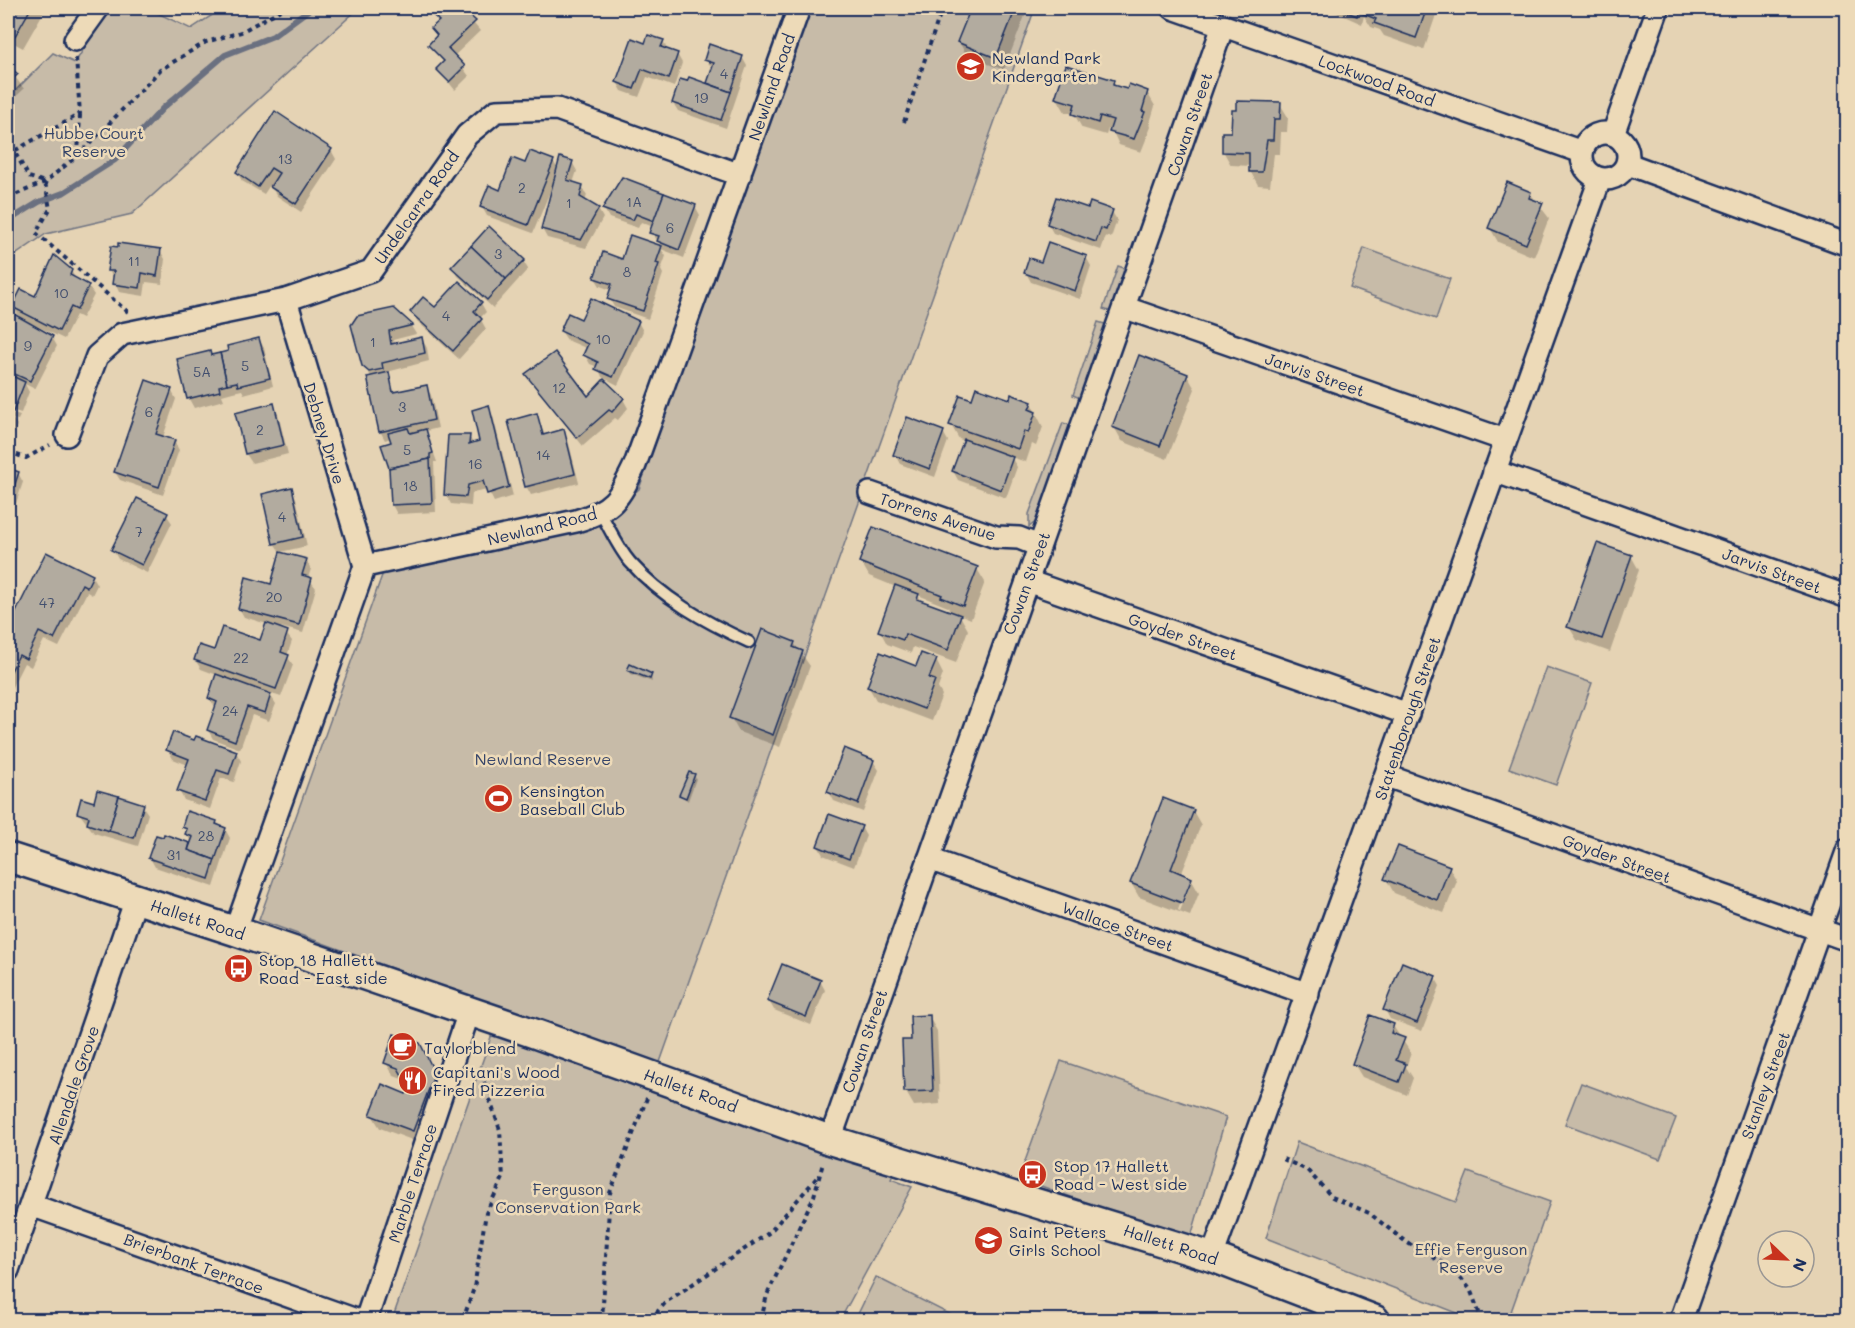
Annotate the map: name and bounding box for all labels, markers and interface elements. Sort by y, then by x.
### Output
street label: Newland Road [743,31,799,143]
place label: Newland Park Kindergarten [992,47,1101,86]
street label: Lockwood Road [1316,49,1438,111]
school or university icon: Newland Park Kindergarten [955,50,987,82]
house number: 4 [720,64,729,83]
street label: Cowan Street [1161,69,1217,179]
house number: 19 [694,88,708,107]
park label: Hubbe Court Reserve [44,122,144,161]
street label: Undelcarra Road [369,146,463,268]
house number: 13 [278,149,292,168]
house number: 2 [518,178,526,197]
house number: 1A [626,192,642,211]
house number: 1 [566,193,572,212]
house number: 6 [666,218,674,237]
house number: 3 [494,244,502,263]
house number: 11 [128,251,140,270]
house number: 8 [623,262,631,281]
house number: 10 [54,283,69,302]
house number: 4 [442,306,451,325]
house number: 10 [596,329,611,348]
house number: 1 [370,332,376,351]
house number: 9 [24,336,32,355]
street label: Jarvis Street [1262,347,1368,401]
house number: 5 [241,356,249,375]
house number: 5A [193,362,211,381]
house number: 12 [552,378,566,397]
street label: Debney Drive [300,379,350,487]
house number: 3 [398,397,406,416]
house number: 6 [145,402,153,421]
house number: 2 [256,420,264,439]
house number: 5 [403,440,411,459]
house number: 14 [536,445,551,464]
house number: 16 [468,454,482,473]
house number: 18 [403,476,417,495]
street label: Torrens Avenue [877,487,999,545]
street label: Newland Road [485,502,599,550]
house number: 4 [278,507,287,526]
house number: 7 [135,522,143,541]
street label: Cowan Street [998,529,1054,637]
street label: Jarvis Street [1720,542,1824,598]
house number: 20 [266,587,283,606]
house number: 47 [39,593,55,612]
street label: Goyder Street [1126,608,1240,664]
street label: Statenborough Street [1369,633,1445,803]
house number: 22 [233,648,249,667]
house number: 24 [222,701,239,720]
park label: Newland Reserve [475,748,611,769]
place label: Kensington Baseball Club [520,780,625,819]
sports icon: Kensington Baseball Club [483,783,515,815]
house number: 28 [198,826,214,845]
street label: Goyder Street [1560,829,1674,887]
house number: 31 [167,845,181,864]
street label: Hallett Road [148,894,248,944]
street label: Wallace Street [1059,896,1177,956]
place label: Stop 18 Hallett Road - East side [259,949,388,988]
bus stop icon: Stop 18 Hallett Road - East side [222,952,254,984]
street label: Cowan Street [836,986,892,1096]
street label: Allendale Grove [43,1023,103,1147]
street label: Stanley Street [1736,1028,1794,1142]
cafe icon: Taylorblend [387,1031,419,1063]
place label: Taylorblend [424,1037,516,1058]
place label: Capitani's Wood Fired Pizzeria [433,1061,560,1100]
street label: Hallett Road [641,1063,741,1117]
restaurant icon: Capitani's Wood Fired Pizzeria [396,1064,428,1096]
street label: Marble Terrace [383,1121,441,1245]
place label: Stop 17 Hallett Road - West side [1054,1155,1187,1194]
bus stop icon: Stop 17 Hallett Road - West side [1017,1158,1049,1190]
park label: Ferguson Conservation Park [495,1178,641,1217]
street label: Hallett Road [1121,1219,1221,1269]
place label: Saint Peters Girls School [1009,1221,1106,1260]
school or university icon: Saint Peters Girls School [972,1224,1004,1256]
street label: Brierbank Terrace [121,1228,267,1298]
north arrow [1756,1229,1816,1289]
park label: Effie Ferguson Reserve [1415,1238,1527,1277]
text: N [1788,1255,1812,1275]

